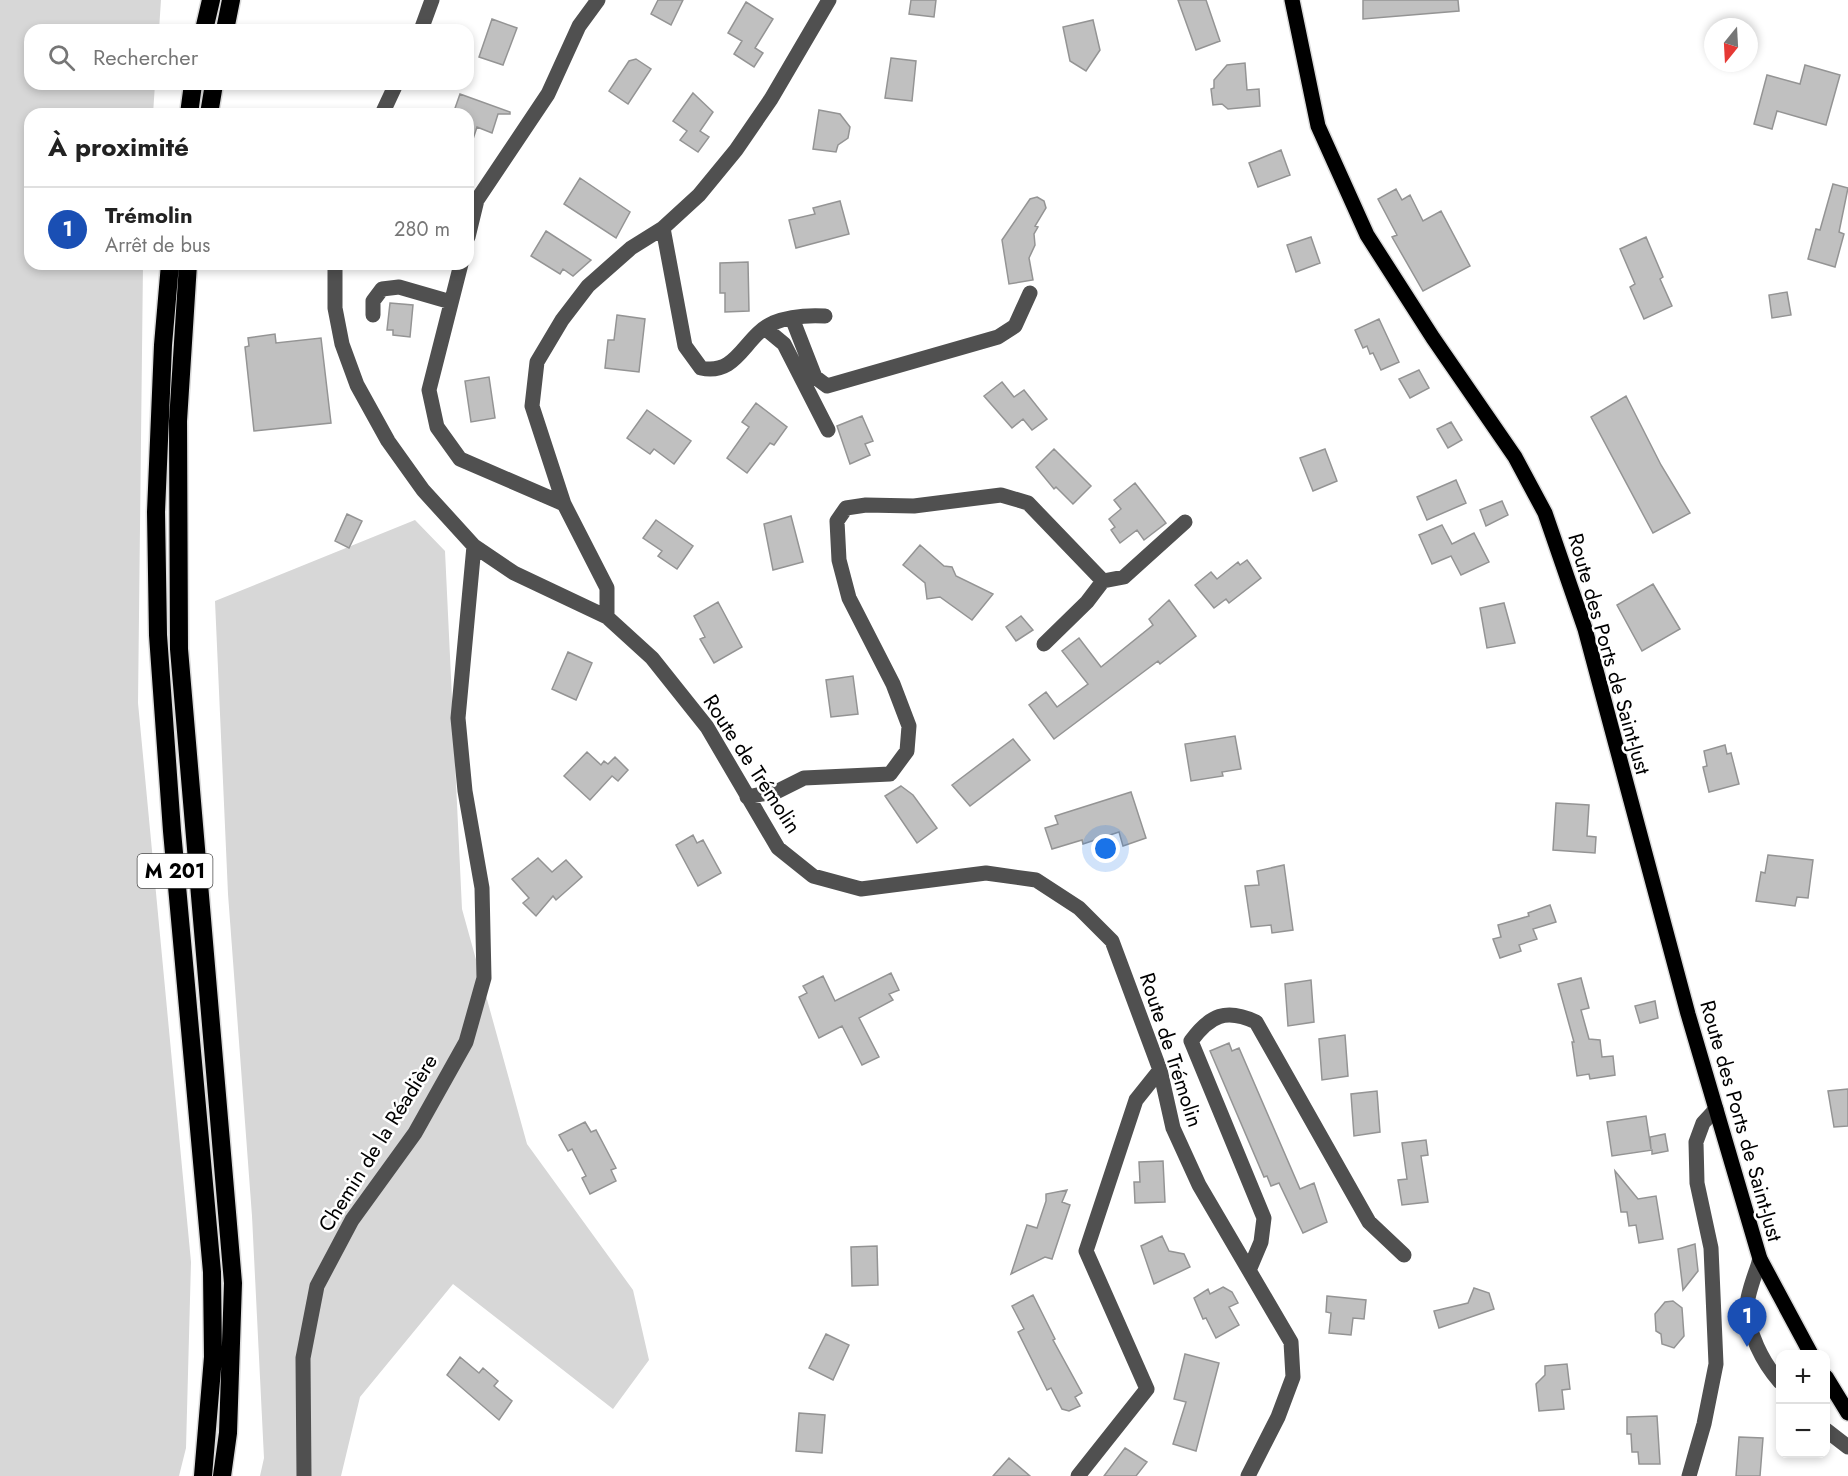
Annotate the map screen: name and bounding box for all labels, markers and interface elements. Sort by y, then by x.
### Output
north arrow [1704,18,1758,72]
search box [24,24,474,90]
icon: search [45,41,78,74]
text: Rechercher [93,41,198,73]
text: À proximité [48,128,189,166]
text: Trémolin [105,199,193,231]
text: 1 [62,215,73,244]
text: 280 m [394,215,450,244]
text: Arrêt de bus [105,231,210,260]
street label: Route des Ports de Saint-Just [1560,530,1658,778]
street label: Route de Trémolin [696,689,808,839]
your location [1091,834,1120,863]
road number: M 201 [138,854,213,888]
street label: Route de Trémolin [1132,969,1210,1131]
street label: Route des Ports de Saint-Just [1692,997,1790,1245]
street label: Chemin de la Réadière [311,1048,445,1238]
pin: 1 [1728,1298,1766,1347]
map controls [1776,1350,1830,1458]
button: + [1776,1350,1830,1404]
button: − [1776,1404,1830,1458]

